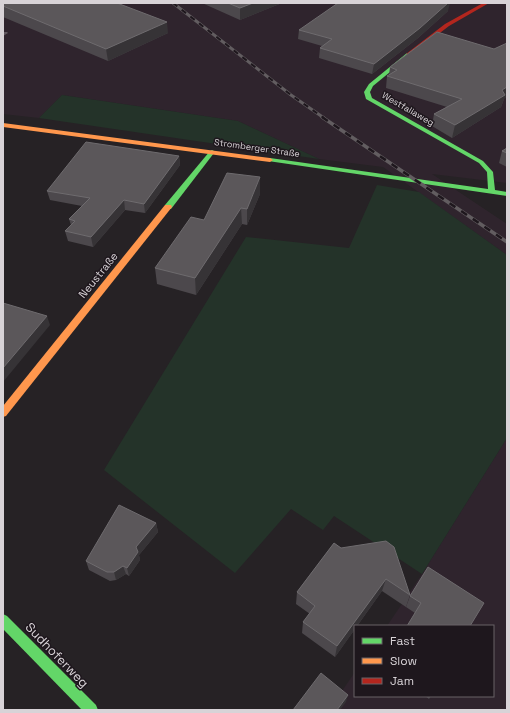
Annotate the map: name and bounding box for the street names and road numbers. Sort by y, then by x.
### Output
street label: Westfaliaweg [380,89,436,129]
street label: Stromberger Straße [213,136,301,160]
street label: Neustraße [75,249,121,301]
street label: Sudhoferweg [22,619,92,691]

